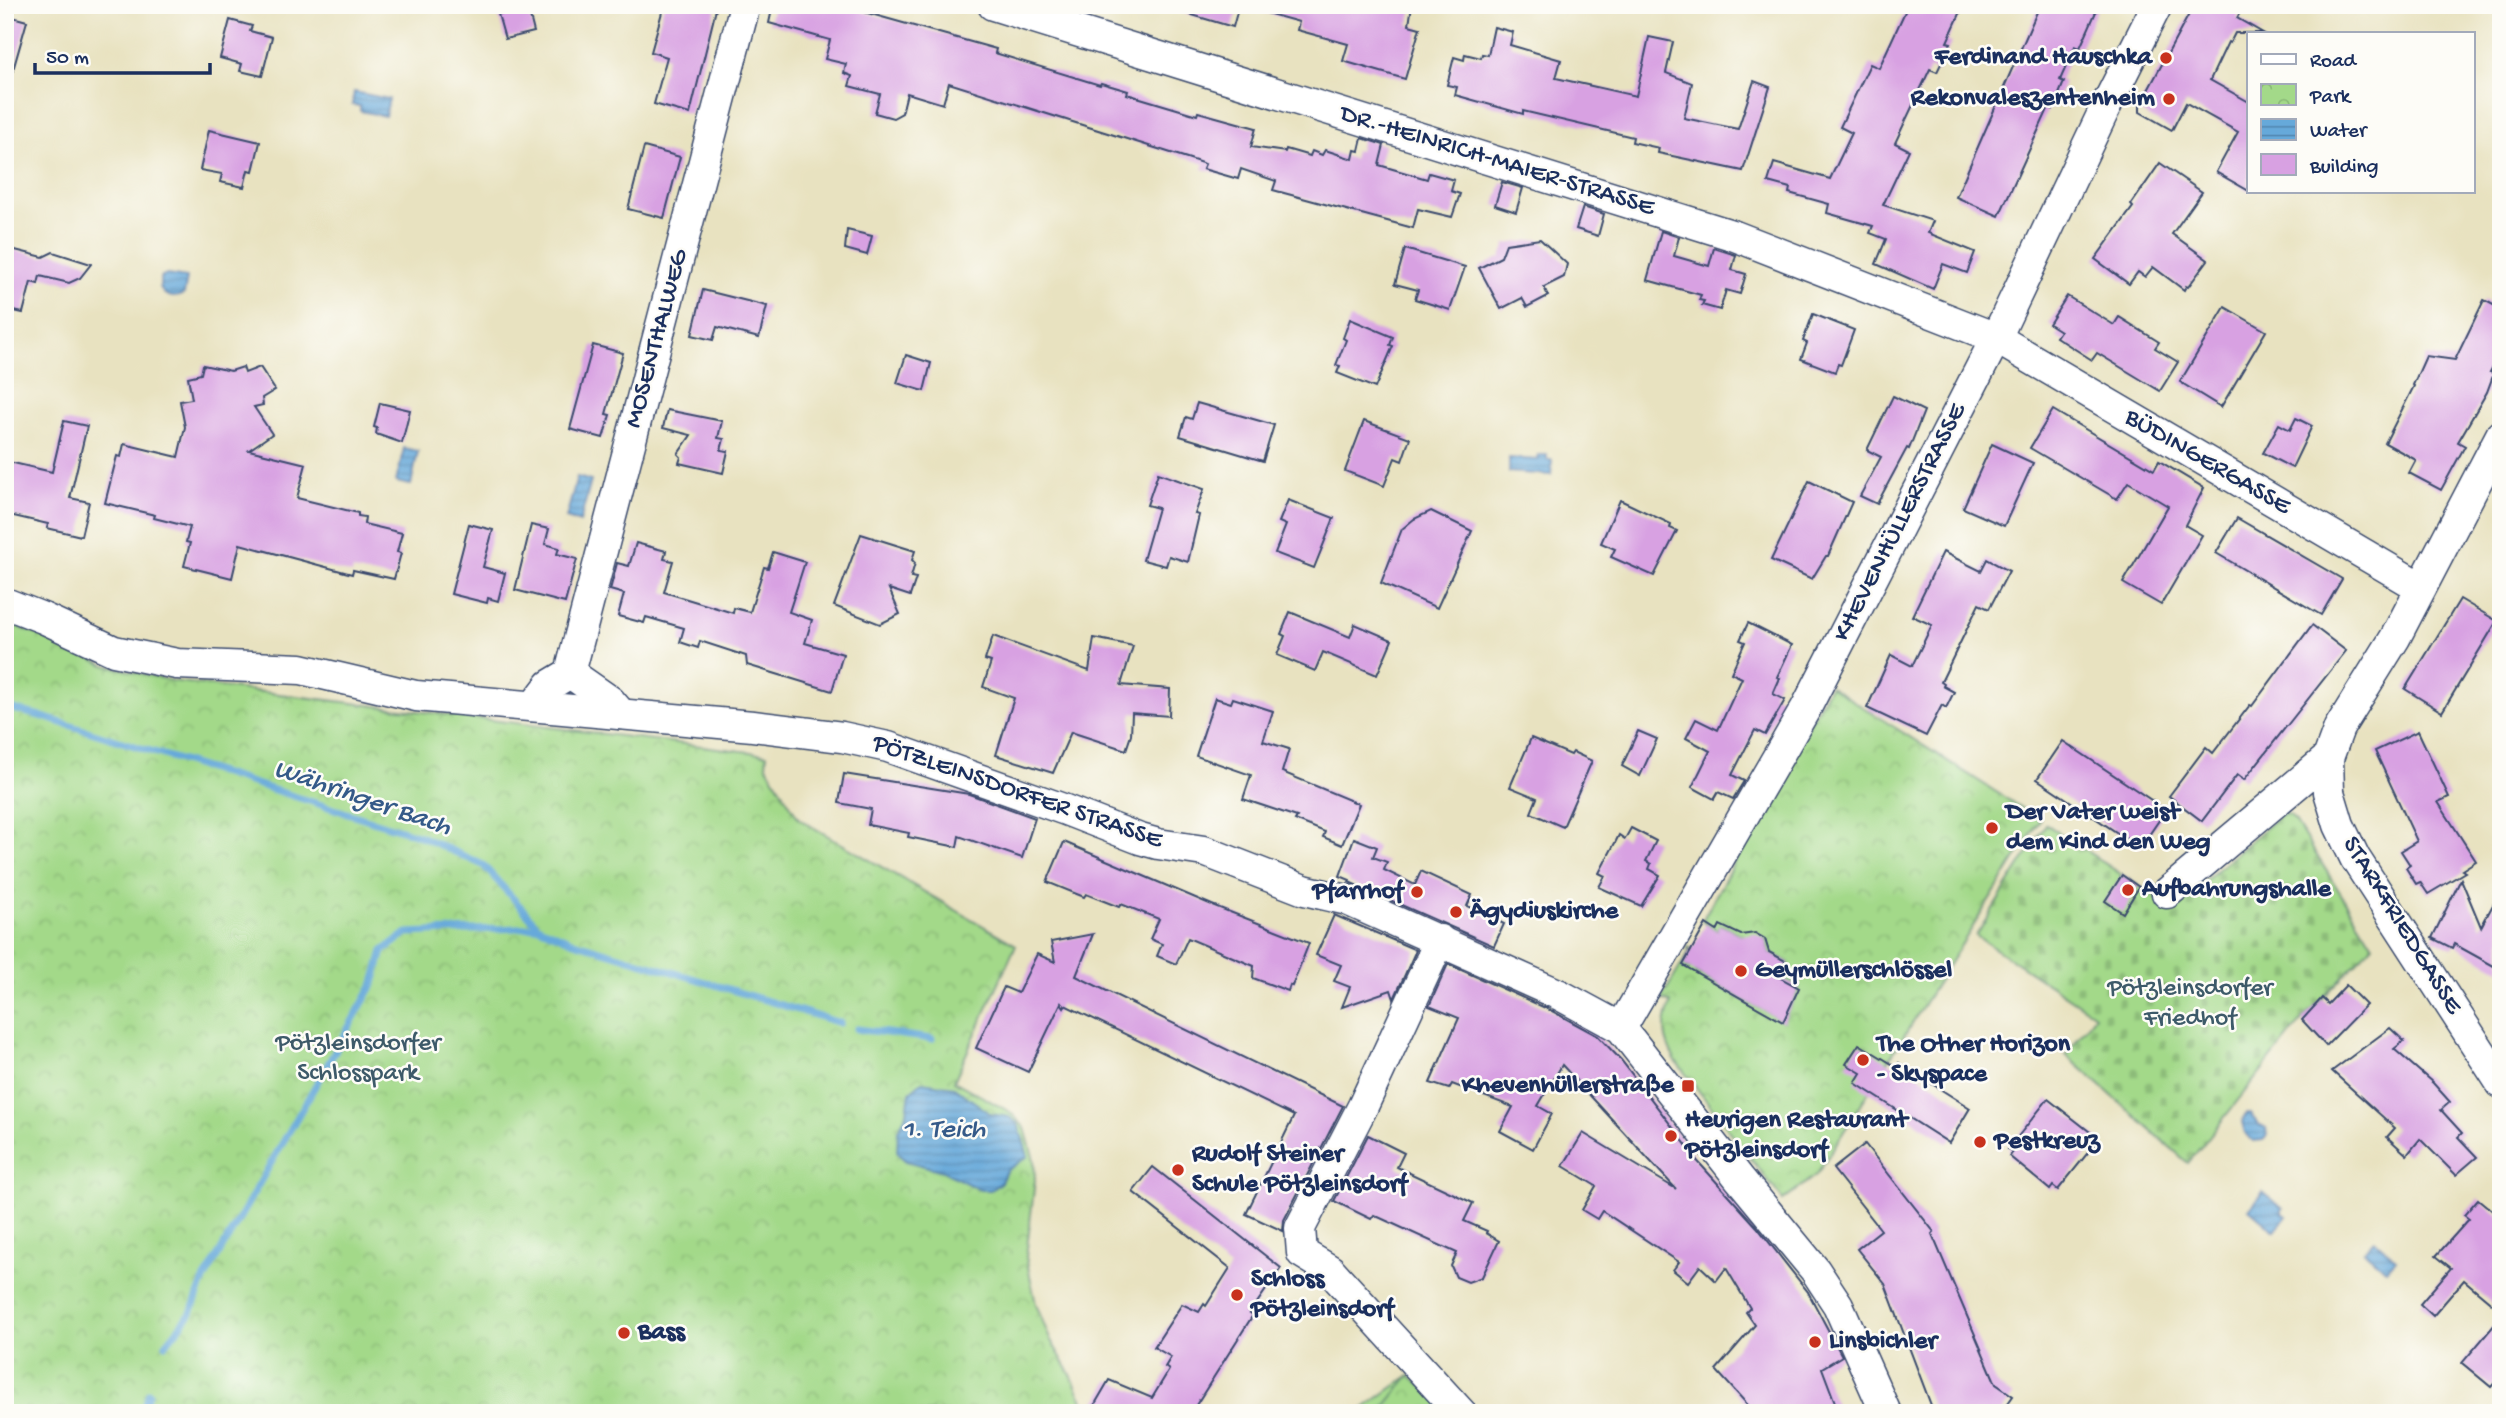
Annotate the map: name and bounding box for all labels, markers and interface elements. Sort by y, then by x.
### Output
scale bar [35,32,210,76]
legend [2247,32,2474,192]
place label: Ferdinand Hauschka [1934,43,2154,74]
text: 50 m [46,47,89,72]
marker: Ferdinand Hauschka [2158,50,2174,66]
text: Road [2310,50,2358,75]
place label: Rekonvaleszentenheim [1910,84,2156,115]
text: Park [2309,86,2353,111]
marker: Rekonvaleszentenheim [2161,91,2177,107]
street label: DR.-HEINRICH-MAIER-STRASSE [1334,99,1659,225]
text: Water [2310,120,2368,145]
text: Building [2309,156,2379,181]
street label: MOSENTHALWEG [619,245,697,432]
street label: KHEVENHÜLLERSTRASSE [1827,398,1975,647]
street label: BÜDINGERGASSE [2118,402,2296,524]
street label: PÖTZLEINSDORFER STRASSE [867,728,1167,858]
water label: Währinger Bach [269,753,456,845]
place label: Der Vater weist dem Kind den Weg [2004,798,2211,859]
marker: Der Vater weist dem Kind den Weg [1984,820,2000,836]
street label: STARKFRIEDGASSE [2334,831,2469,1021]
place label: Aufbahrungshalle [2141,875,2333,906]
place label: Pfarrhof [1310,877,1406,908]
marker: Aufbahrungshalle [2120,882,2136,898]
marker: Pfarrhof [1409,884,1425,900]
place label: Ägydiuskirche [1469,897,1620,928]
marker: Ägydiuskirche [1448,904,1464,920]
place label: Geymüllerschlössel [1755,956,1953,987]
marker: Geymüllerschlössel [1733,963,1749,979]
park label: Pötzleinsdorfer Friedhof [2106,974,2275,1035]
park label: Pötzleinsdorfer Schlosspark [274,1029,443,1090]
place label: The Other Horizon - Skyspace [1875,1030,2071,1091]
marker: The Other Horizon - Skyspace [1855,1052,1871,1068]
place label: Khevenhüllerstraße [1461,1071,1676,1102]
marker: Khevenhüllerstraße [1680,1078,1696,1094]
place label: Heurigen Restaurant Pötzleinsdorf [1683,1106,1910,1167]
water label: 1. Teich [903,1114,986,1147]
place label: Pestkreuz [1992,1127,2101,1158]
marker: Heurigen Restaurant Pötzleinsdorf [1663,1128,1679,1144]
marker: Pestkreuz [1972,1134,1988,1150]
place label: Rudolf Steiner Schule Pötzleinsdorf [1191,1140,1410,1201]
marker: Rudolf Steiner Schule Pötzleinsdorf [1170,1162,1186,1178]
place label: Schloss Pötzleinsdorf [1249,1265,1397,1326]
marker: Schloss Pötzleinsdorf [1229,1287,1245,1303]
place label: Bass [637,1318,686,1349]
marker: Bass [616,1325,632,1341]
place label: Linsbichler [1829,1327,1939,1358]
marker: Linsbichler [1807,1334,1823,1350]

